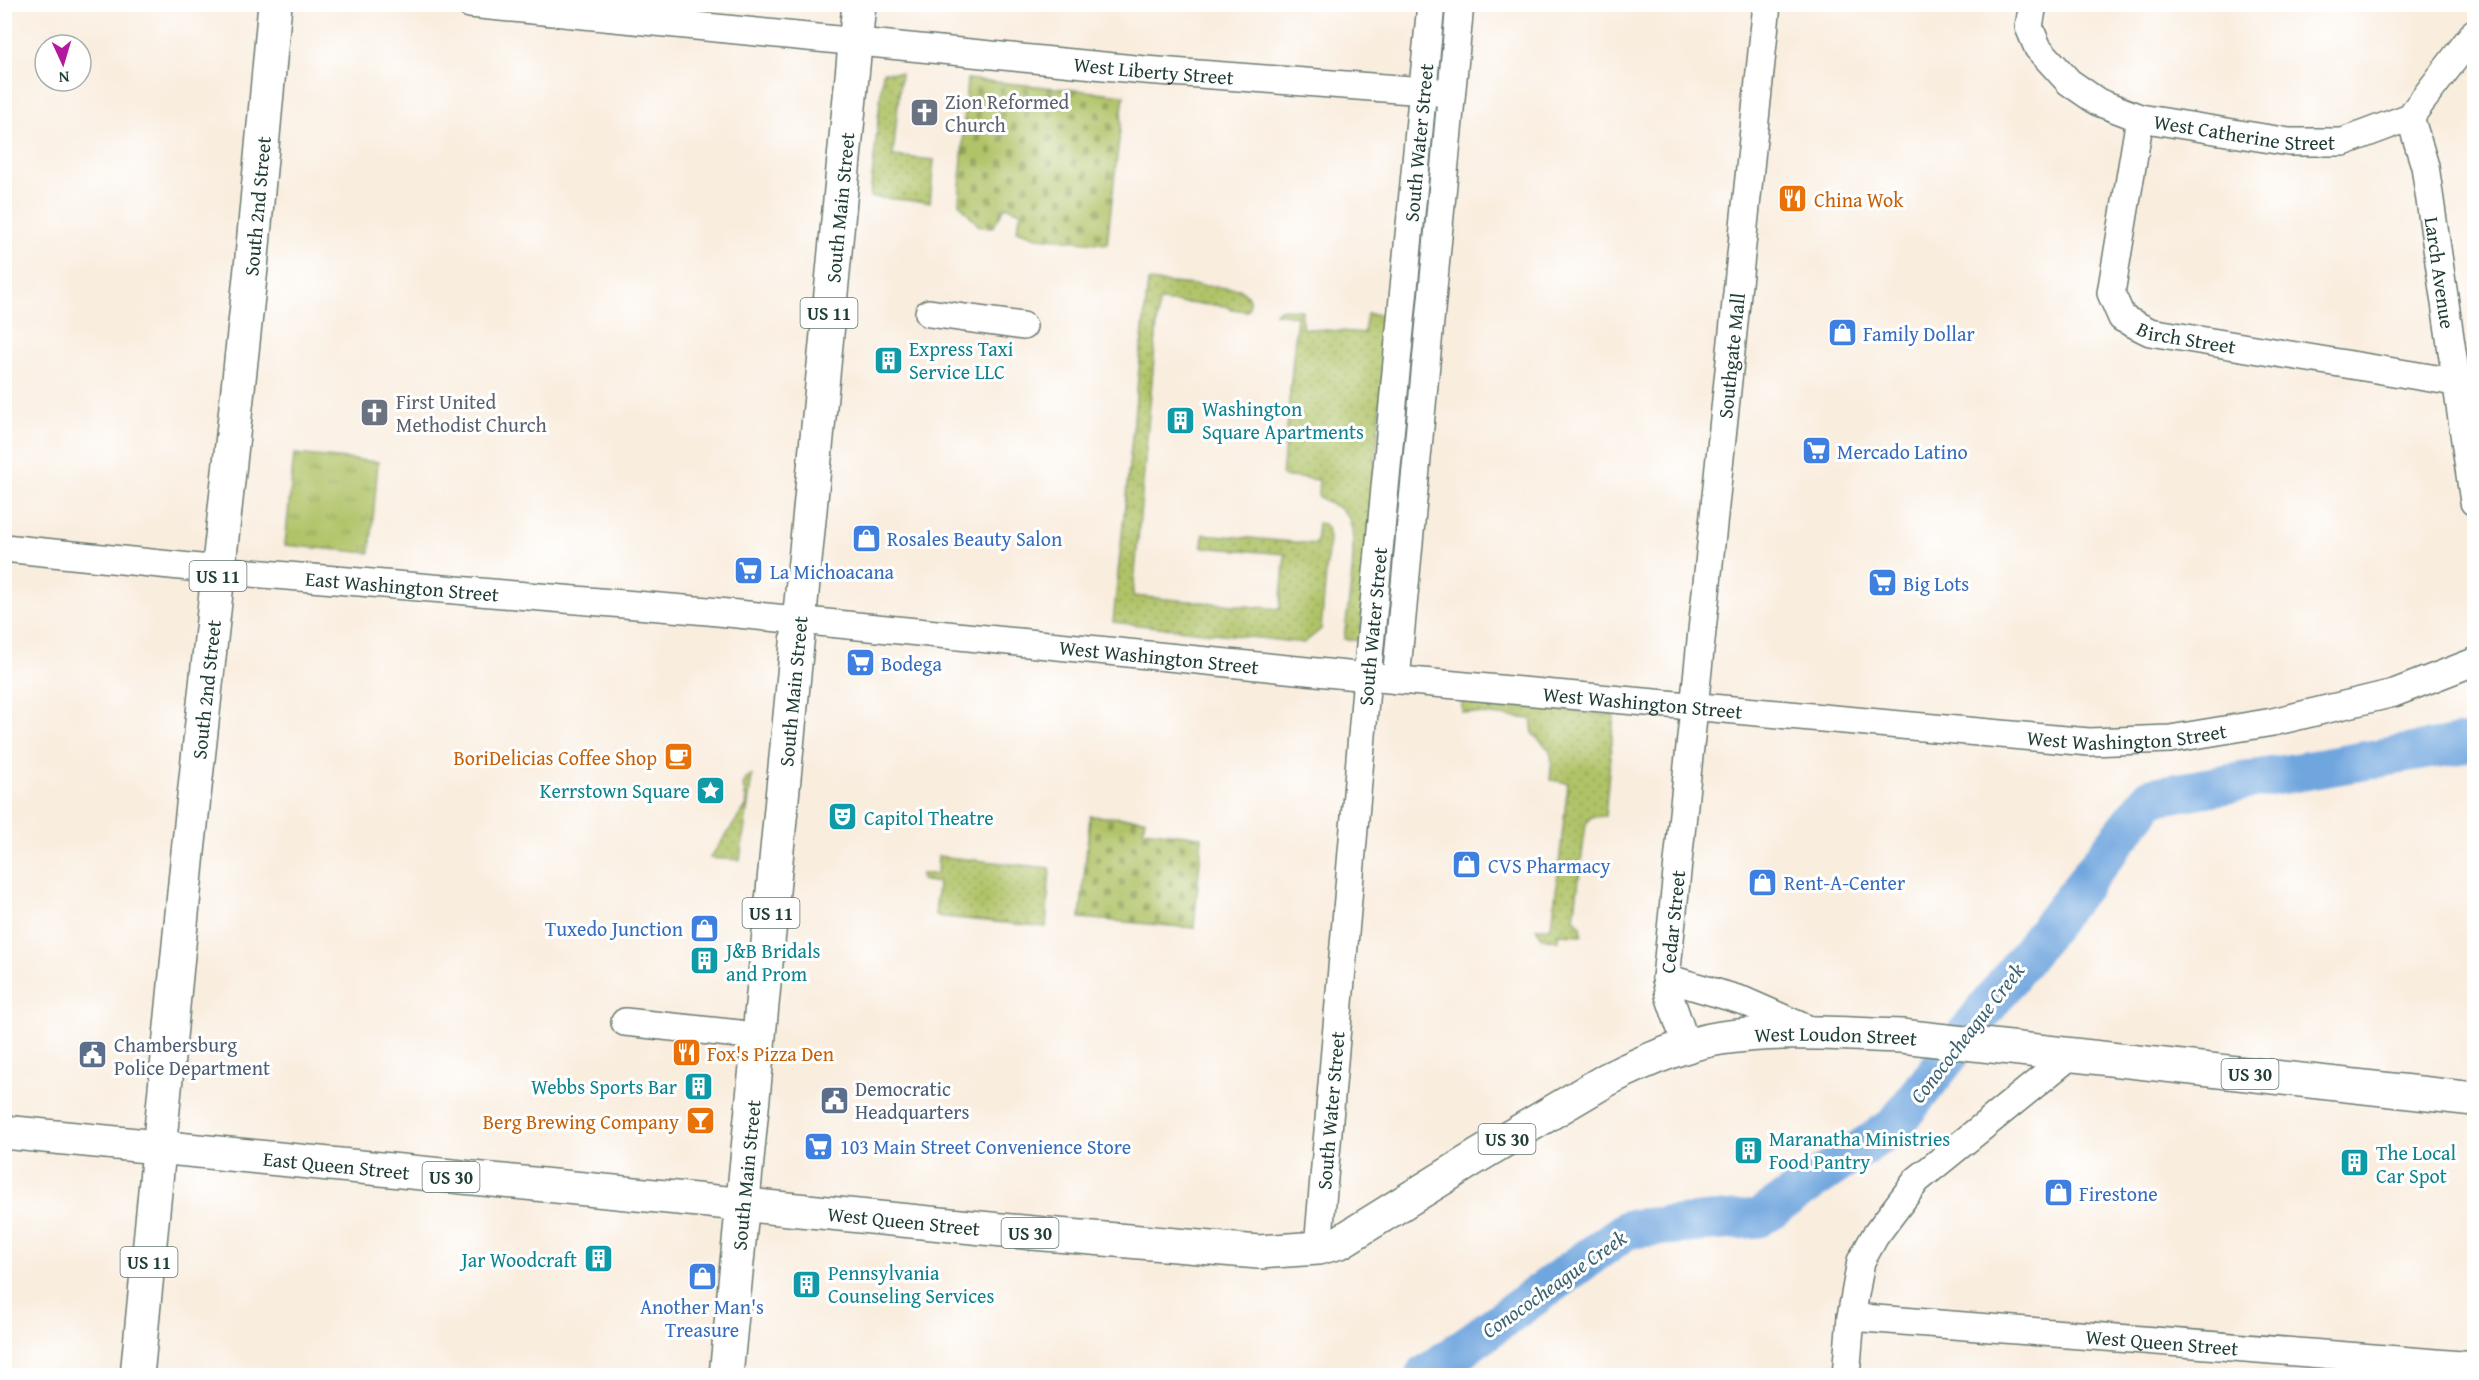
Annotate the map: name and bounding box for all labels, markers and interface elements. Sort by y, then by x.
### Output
north arrow [33,33,93,93]
street label: West Liberty Street [1072,49,1235,91]
street label: South Water Street [1396,62,1440,223]
text: N [58,66,70,90]
place label: Zion Reformed Church [945,87,1070,139]
church icon: Zion Reformed Church [908,97,940,129]
street label: West Catherine Street [2152,106,2335,157]
street label: South Main Street [818,131,861,284]
street label: South 2nd Street [236,135,277,277]
restaurant icon: China Wok [1777,183,1809,215]
place label: China Wok [1814,185,1904,214]
street label: Larch Avenue [2418,215,2463,331]
street label: Southgate Mall [1710,291,1752,420]
road number: US 11 [800,298,858,328]
street label: Birch Street [2132,313,2238,360]
shop icon: Family Dollar [1826,317,1858,349]
place label: Family Dollar [1863,319,1975,348]
place label: Express Taxi Service LLC [909,334,1014,386]
building icon: Express Taxi Service LLC [872,344,904,376]
place label: First United Methodist Church [396,387,547,439]
place label: Washington Square Apartments [1202,394,1364,446]
church icon: First United Methodist Church [359,397,391,429]
building icon: Washington Square Apartments [1165,404,1197,436]
supermarket icon: Mercado Latino [1800,435,1832,467]
place label: Mercado Latino [1837,437,1968,466]
shop icon: Rosales Beauty Salon [850,522,882,554]
place label: Rosales Beauty Salon [887,524,1062,553]
street label: South Water Street [1350,546,1394,707]
supermarket icon: La Michoacana [733,555,765,587]
place label: La Michoacana [770,557,895,586]
road number: US 11 [190,561,246,591]
street label: East Washington Street [304,563,500,608]
supermarket icon: Big Lots [1866,567,1898,599]
place label: Big Lots [1903,569,1969,598]
street label: South Main Street [771,615,814,768]
street label: South 2nd Street [184,618,227,761]
street label: West Washington Street [1058,632,1260,681]
supermarket icon: Bodega [844,647,876,679]
place label: Bodega [881,649,943,678]
street label: West Washington Street [1542,678,1744,725]
street label: West Washington Street [2026,715,2229,757]
cafe icon: BoriDelicias Coffee Shop [662,741,694,773]
place label: BoriDelicias Coffee Shop [453,743,657,772]
place icon: Kerrstown Square [695,774,727,806]
place label: Kerrstown Square [540,776,690,805]
theatre icon: Capitol Theatre [827,801,859,833]
place label: Capitol Theatre [864,803,994,832]
shop icon: CVS Pharmacy [1451,849,1483,881]
place label: CVS Pharmacy [1488,851,1610,880]
shop icon: Rent-A-Center [1747,866,1779,898]
place label: Rent-A-Center [1784,868,1905,897]
street label: Cedar Street [1652,869,1692,975]
road number: US 11 [742,898,800,928]
shop icon: Tuxedo Junction [688,912,720,944]
place label: Tuxedo Junction [545,914,683,943]
place label: J&B Bridals and Prom [723,936,820,988]
building icon: J&B Bridals and Prom [689,945,721,977]
water label: Conococheague Creek [1902,956,2032,1110]
street label: West Loudon Street [1753,1018,1919,1052]
place label: Chambersburg Police Department [114,1030,270,1082]
street label: South Water Street [1309,1030,1351,1191]
restaurant icon: Fox's Pizza Den [670,1037,702,1069]
public building icon: Chambersburg Police Department [77,1039,109,1071]
place label: Fox's Pizza Den [707,1039,834,1068]
road number: US 30 [2222,1059,2278,1089]
building icon: Webbs Sports Bar [682,1070,714,1102]
place label: Webbs Sports Bar [531,1072,677,1101]
place label: Democratic Headquarters [855,1074,970,1126]
public building icon: Democratic Headquarters [818,1084,850,1116]
street label: South Main Street [724,1098,767,1252]
bar icon: Berg Brewing Company [684,1105,716,1137]
place label: Berg Brewing Company [483,1107,679,1136]
road number: US 30 [1478,1124,1536,1154]
place label: Maranatha Ministries Food Pantry [1769,1124,1950,1176]
supermarket icon: 103 Main Street Convenience Store [803,1130,835,1162]
place label: 103 Main Street Convenience Store [840,1132,1131,1161]
building icon: Maranatha Ministries Food Pantry [1732,1134,1764,1166]
place label: The Local Car Spot [2376,1138,2457,1190]
street label: East Queen Street [262,1143,411,1186]
building icon: The Local Car Spot [2339,1147,2371,1179]
road number: US 30 [422,1162,480,1192]
shop icon: Firestone [2042,1177,2074,1209]
place label: Firestone [2079,1179,2158,1208]
street label: West Queen Street [826,1198,981,1242]
road number: US 30 [1002,1218,1058,1248]
water label: Conococheague Creek [1475,1222,1633,1346]
building icon: Jar Woodcraft [582,1243,614,1275]
place label: Jar Woodcraft [458,1245,577,1274]
road number: US 11 [120,1247,178,1277]
place label: Pennsylvania Counseling Services [828,1258,994,1310]
shop icon: Another Man's Treasure [686,1260,718,1292]
building icon: Pennsylvania Counseling Services [791,1268,823,1300]
place label: Another Man's Treasure [640,1292,764,1344]
street label: West Queen Street [2085,1321,2239,1362]

